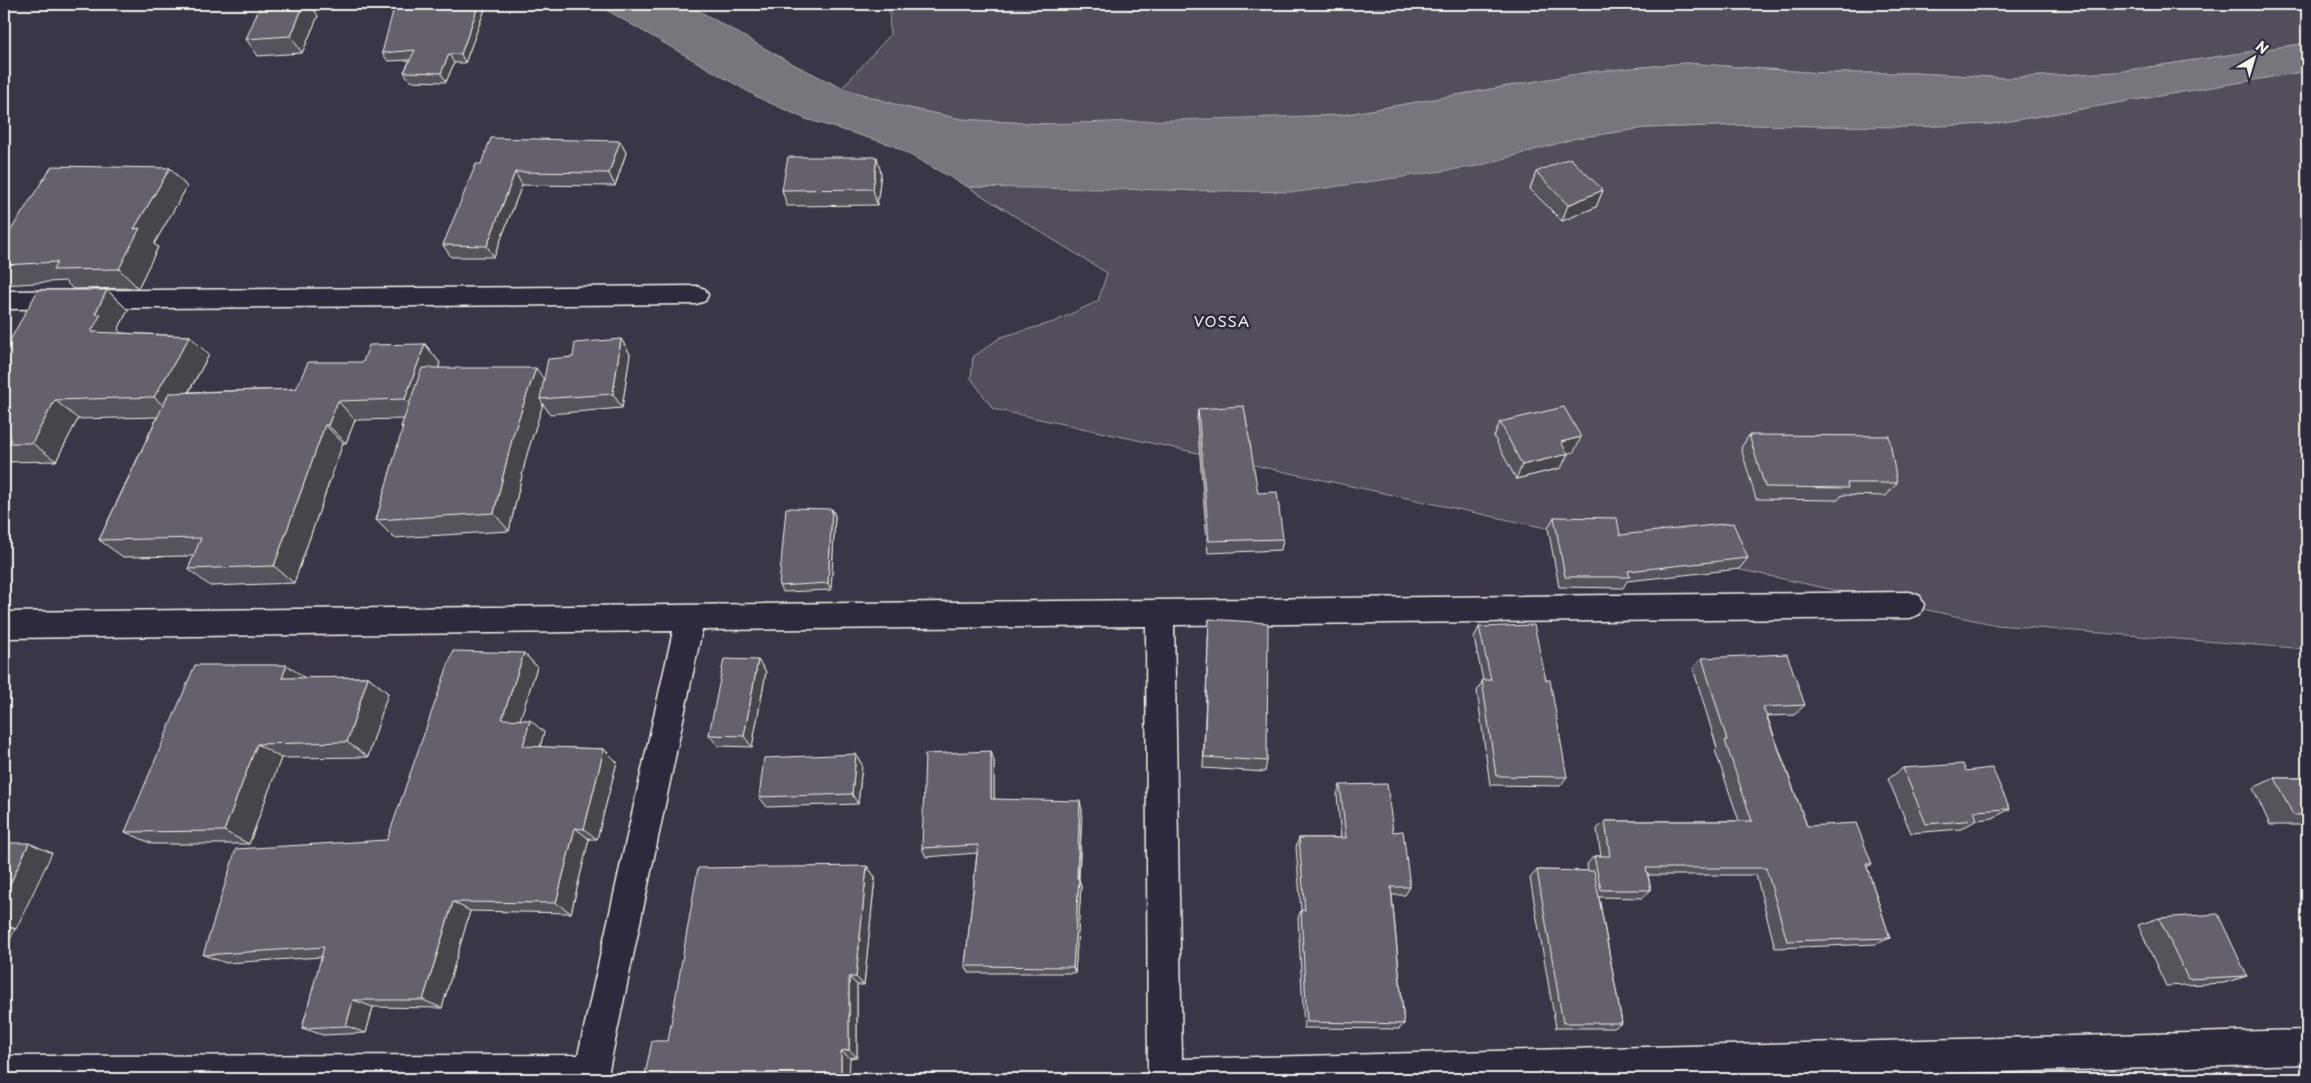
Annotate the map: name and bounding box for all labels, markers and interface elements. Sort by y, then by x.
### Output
north arrow [2228,32,2278,82]
text: N [2251,36,2273,59]
district label: VOSSA [1194,309,1250,332]

